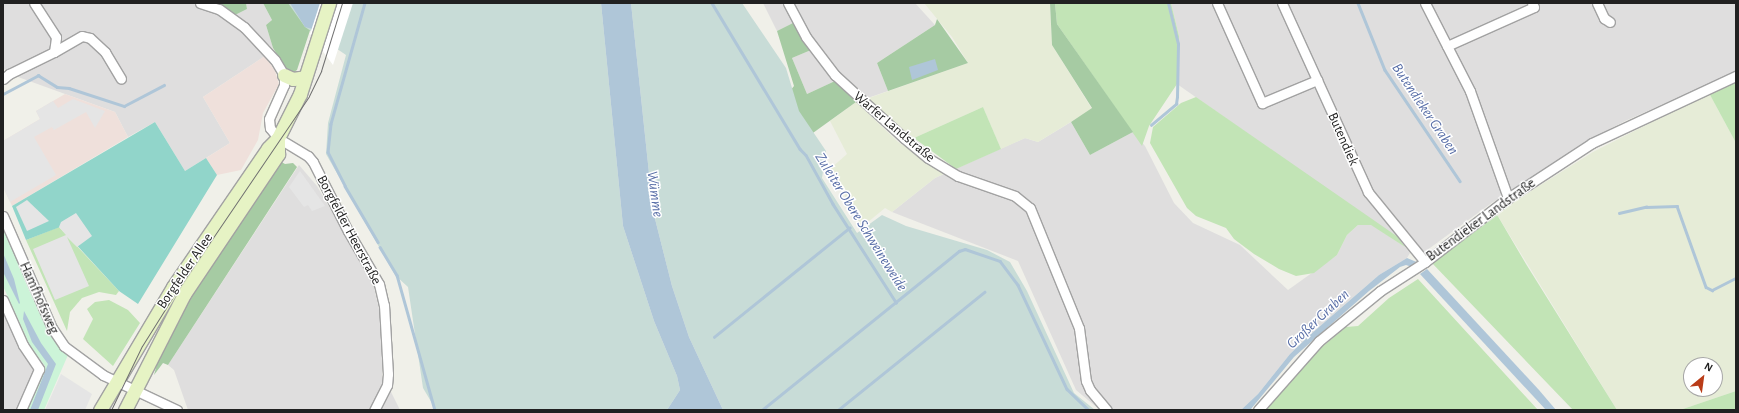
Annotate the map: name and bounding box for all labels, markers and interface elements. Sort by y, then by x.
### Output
water label: Butendieker Graben [1388,60,1462,158]
street label: Warfer Landstraße [850,88,938,166]
street label: Butendiek [1324,110,1362,168]
water label: Zuleiter Obere Schweineweide [811,149,911,295]
water label: Wümme [643,170,667,218]
street label: Borgfelder Heerstraße [313,173,385,287]
street label: Butendieker Landstraße [1423,175,1539,265]
street label: Borgfelder Allee [153,230,217,312]
street label: Hamfhofsweg [16,259,62,337]
water label: Großer Graben [1283,285,1353,353]
north arrow [1683,357,1723,397]
text: N [1703,360,1715,374]

